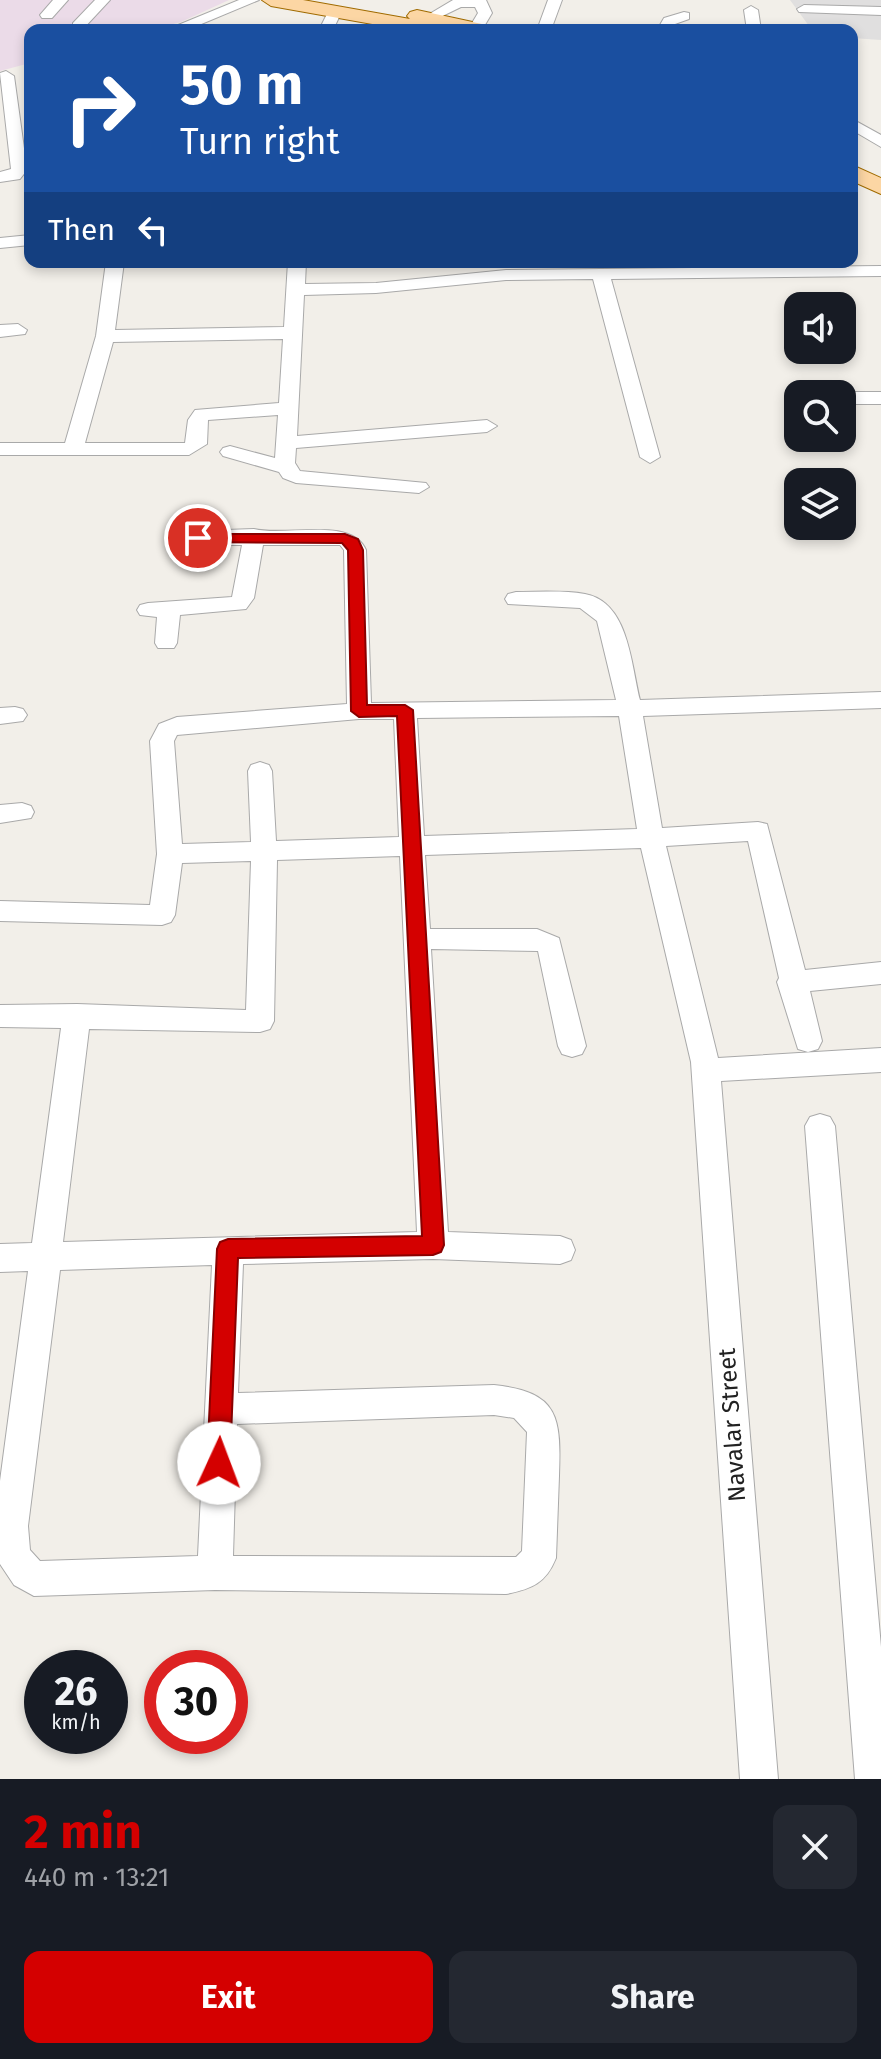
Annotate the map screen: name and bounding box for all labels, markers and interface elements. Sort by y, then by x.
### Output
text: 50 m [180,52,303,119]
icon: right [48,56,152,160]
text: Turn right [180,120,340,164]
icon: left [131,208,175,252]
text: Then [48,212,115,248]
map controls [784,292,856,540]
button: sound [784,292,856,364]
button: search [784,380,856,452]
button: layers [784,468,856,540]
pin [164,504,232,572]
icon: arrive [176,516,220,560]
street label: Navalar Street [713,1347,751,1503]
position arrow [177,1421,261,1505]
speed limit sign: 30 [144,1650,248,1754]
text: 26 [54,1668,98,1716]
text: km/h [51,1710,101,1734]
text: 2 min [24,1803,142,1861]
button: close [773,1805,857,1889]
text: 440 m · 13:21 [24,1862,169,1893]
button: Exit [24,1951,433,2043]
button: Share [449,1951,857,2043]

